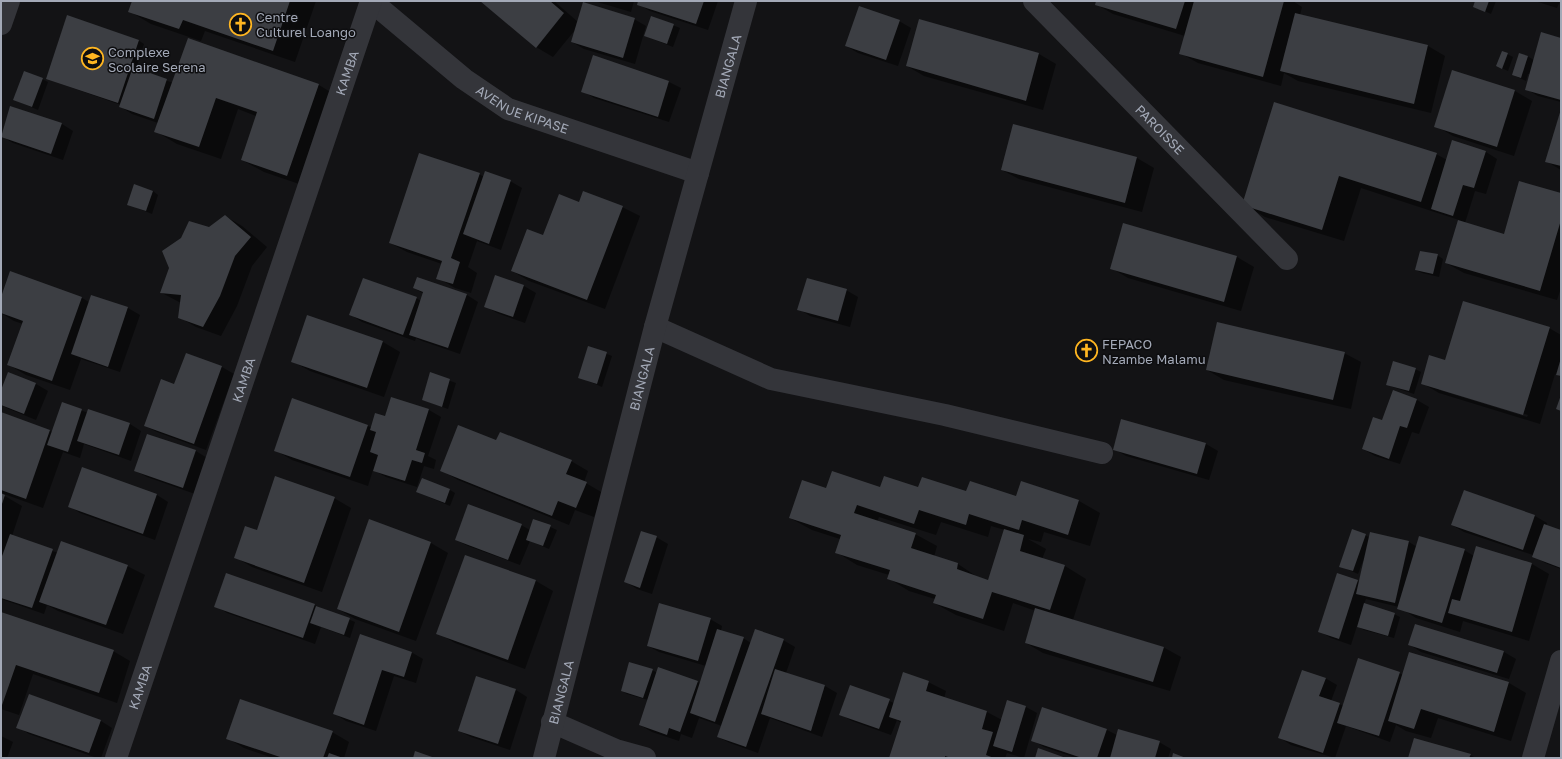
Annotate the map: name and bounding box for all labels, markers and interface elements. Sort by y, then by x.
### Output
place label: Centre Culturel Loango [256,9,356,40]
church icon: Centre Culturel Loango [227,11,253,37]
street label: BIANGALA [711,32,744,100]
place label: Complexe Scolaire Serena [108,44,206,75]
school or university icon: Complexe Scolaire Serena [79,46,105,72]
street label: KAMBA [332,48,362,97]
street label: AVENUE KIPASE [473,82,571,137]
street label: PAROISSE [1132,101,1188,158]
place label: FEPACO Nzambe Malamu [1102,336,1206,367]
church icon: FEPACO Nzambe Malamu [1073,338,1099,364]
street label: BIANGALA [626,344,658,412]
street label: KAMBA [228,355,258,404]
street label: BIANGALA [545,658,577,726]
street label: KAMBA [125,662,155,711]

